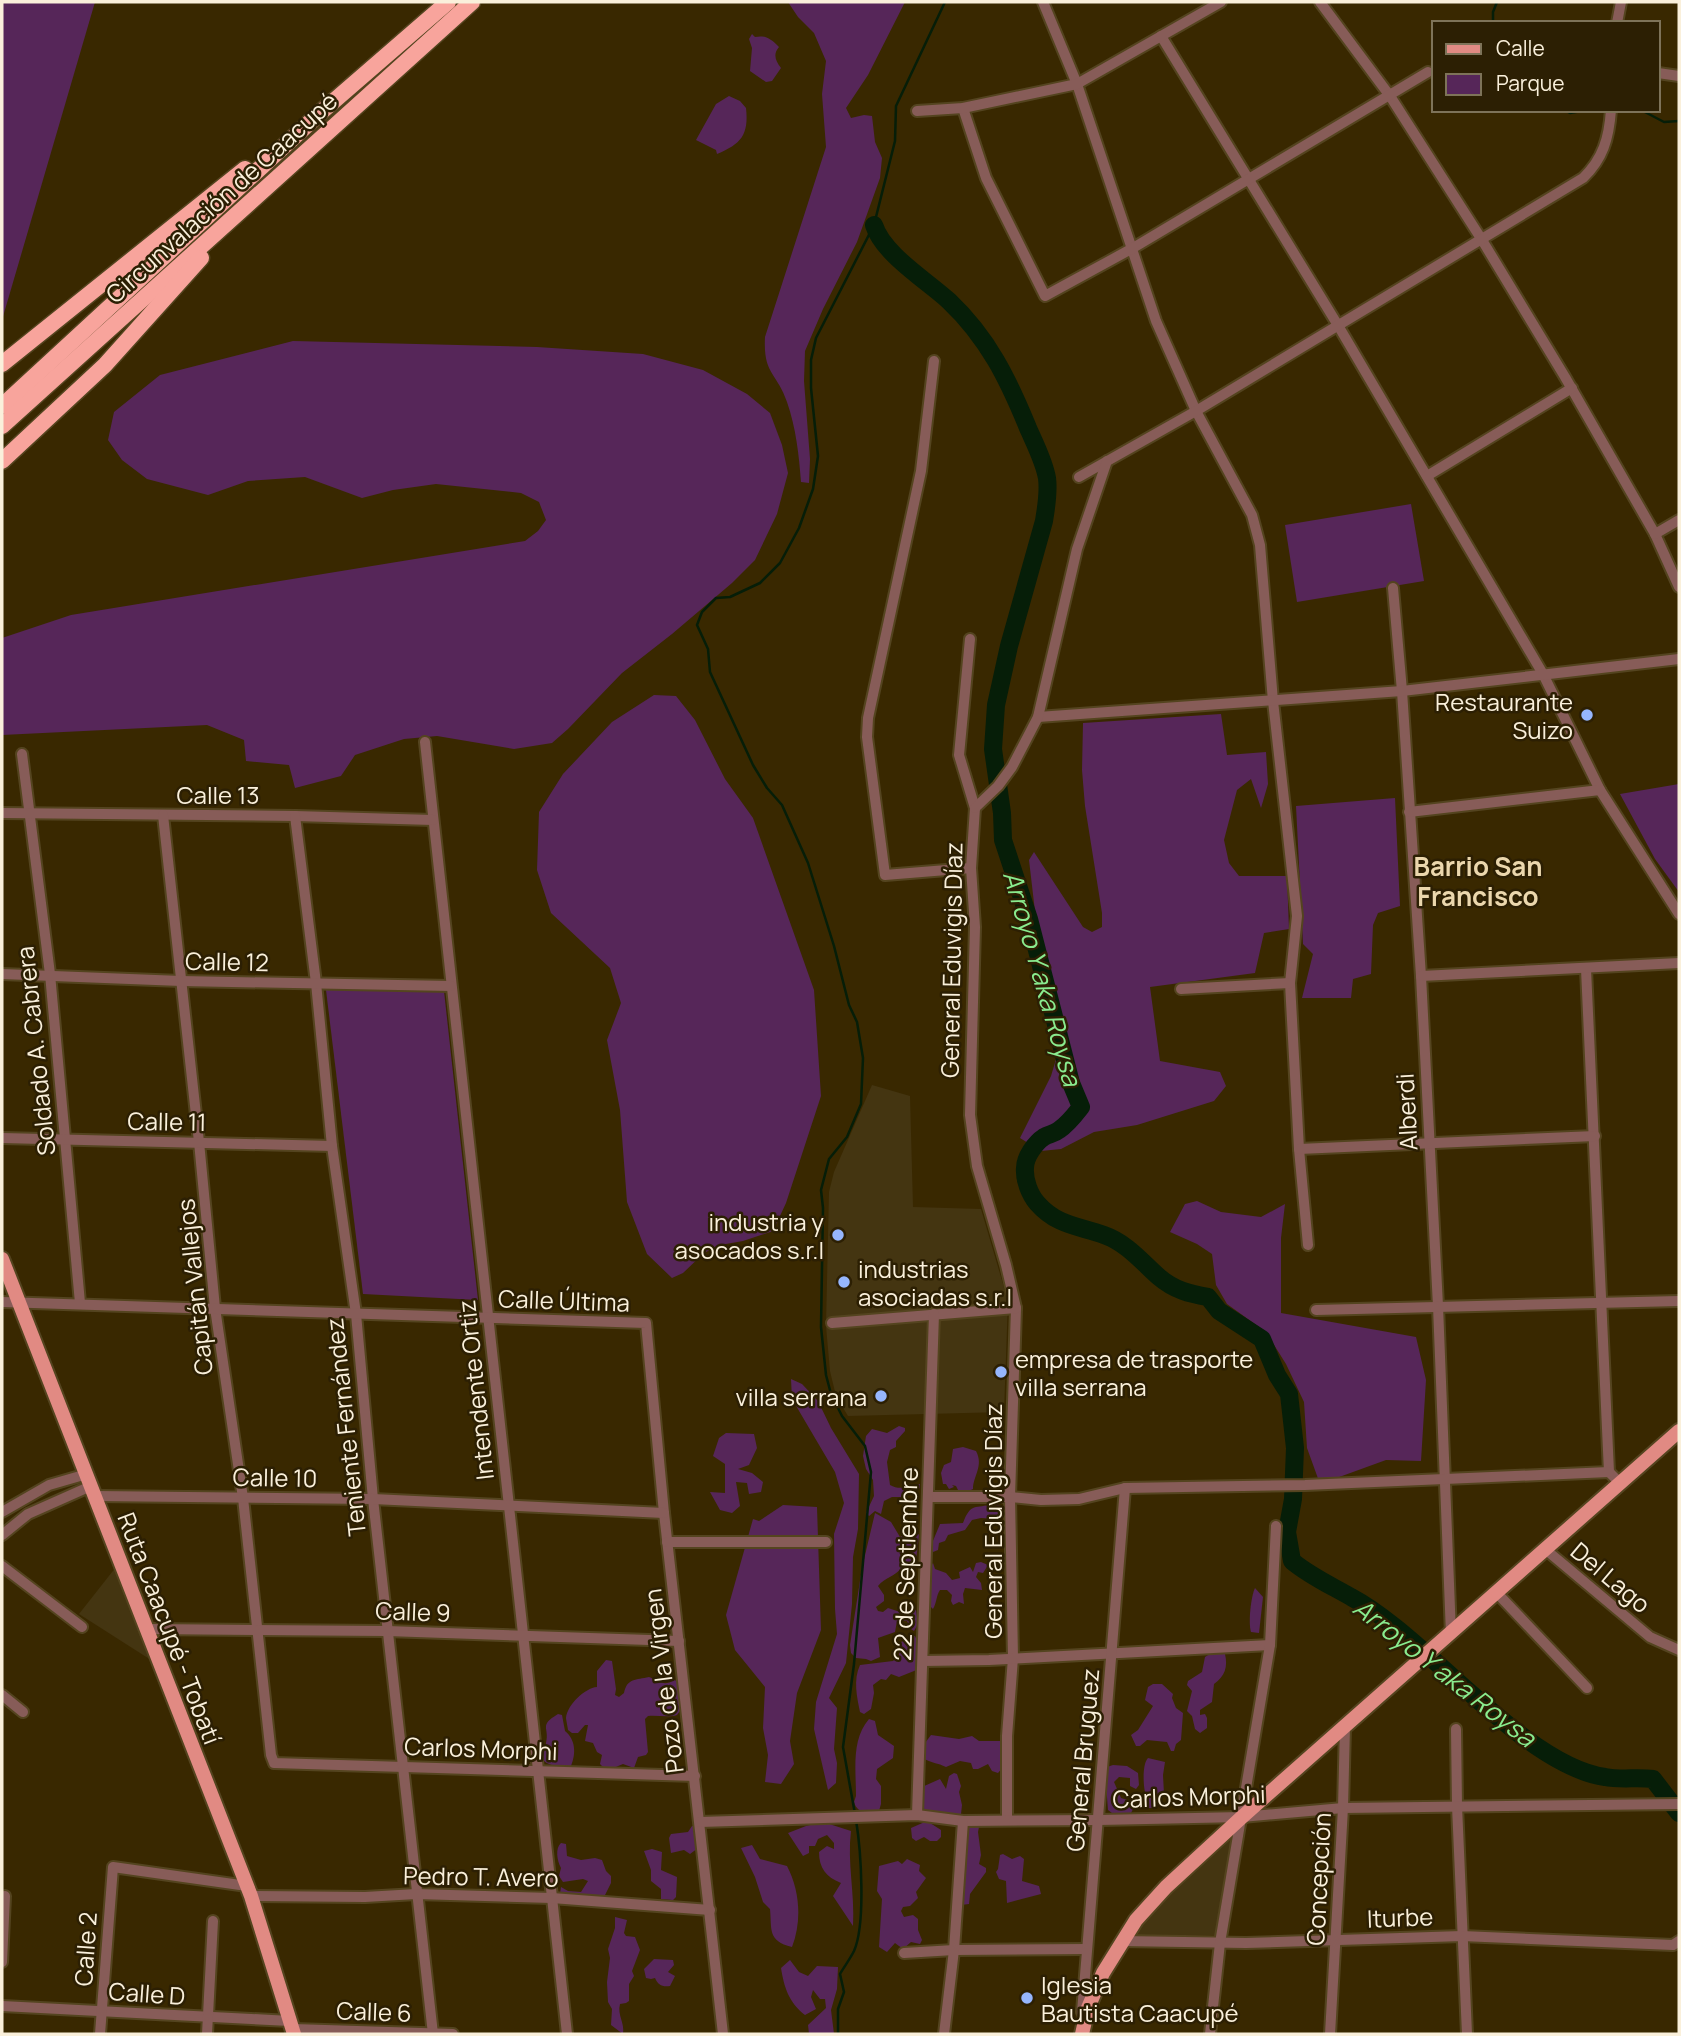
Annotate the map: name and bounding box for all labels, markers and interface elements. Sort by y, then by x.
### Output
legend [1432,21,1660,112]
text: Calle [1496,34,1545,62]
text: Parque [1496,69,1565,97]
street label: Circunvalación de Caacupé [98,84,344,310]
place label: Restaurante Suizo [1435,685,1573,746]
marker: Restaurante Suizo [1579,707,1595,723]
street label: Calle 13 [176,778,260,811]
street label: General Eduvigis Díaz [932,842,970,1078]
district label: Barrio San Francisco [1413,848,1543,914]
water label: Arroyo Y aka Roysa [995,866,1091,1091]
street label: Calle 12 [185,944,269,978]
street label: Soldado A. Cabrera [8,945,62,1157]
street label: Alberdi [1388,1073,1424,1151]
street label: Calle 11 [127,1104,207,1138]
street label: Capitán Vallejos [168,1197,220,1377]
place label: industria y asocados s.r.l [675,1205,824,1266]
marker: industria y asocados s.r.l [830,1227,846,1243]
place label: industrias asociadas s.r.l [858,1252,1012,1313]
marker: industrias asociadas s.r.l [836,1274,852,1290]
street label: Calle Última [498,1281,630,1319]
street label: Intendente Ortiz [449,1298,501,1482]
street label: Teniente Fernández [317,1316,373,1538]
place label: empresa de trasporte villa serrana [1015,1342,1253,1403]
marker: empresa de trasporte villa serrana [993,1364,1009,1380]
place label: villa serrana [735,1380,867,1413]
marker: villa serrana [873,1388,889,1404]
street label: General Eduvigis Díaz [976,1403,1009,1639]
street label: Calle 10 [232,1460,318,1494]
street label: 22 de Septiembre [885,1467,925,1661]
street label: Ruta Caacupé - Tobatí [111,1507,230,1749]
street label: Del Lago [1564,1534,1658,1620]
street label: Pozo de la Virgen [635,1587,691,1775]
water label: Arroyo Y aka Roysa [1346,1589,1545,1756]
street label: Calle 9 [375,1593,451,1629]
street label: General Bruguez [1058,1667,1106,1853]
street label: Carlos Morphi [404,1729,558,1767]
street label: Carlos Morphi [1112,1777,1266,1815]
street label: Concepción [1298,1812,1338,1946]
street label: Pedro T. Avero [403,1858,559,1894]
street label: Iturbe [1366,1899,1434,1935]
street label: Calle 2 [66,1911,104,1987]
place label: Iglesia Bautista Caacupé [1041,1968,1238,2029]
street label: Calle D [108,1974,186,2012]
marker: Iglesia Bautista Caacupé [1019,1990,1035,2006]
street label: Calle 6 [336,1993,412,2029]

